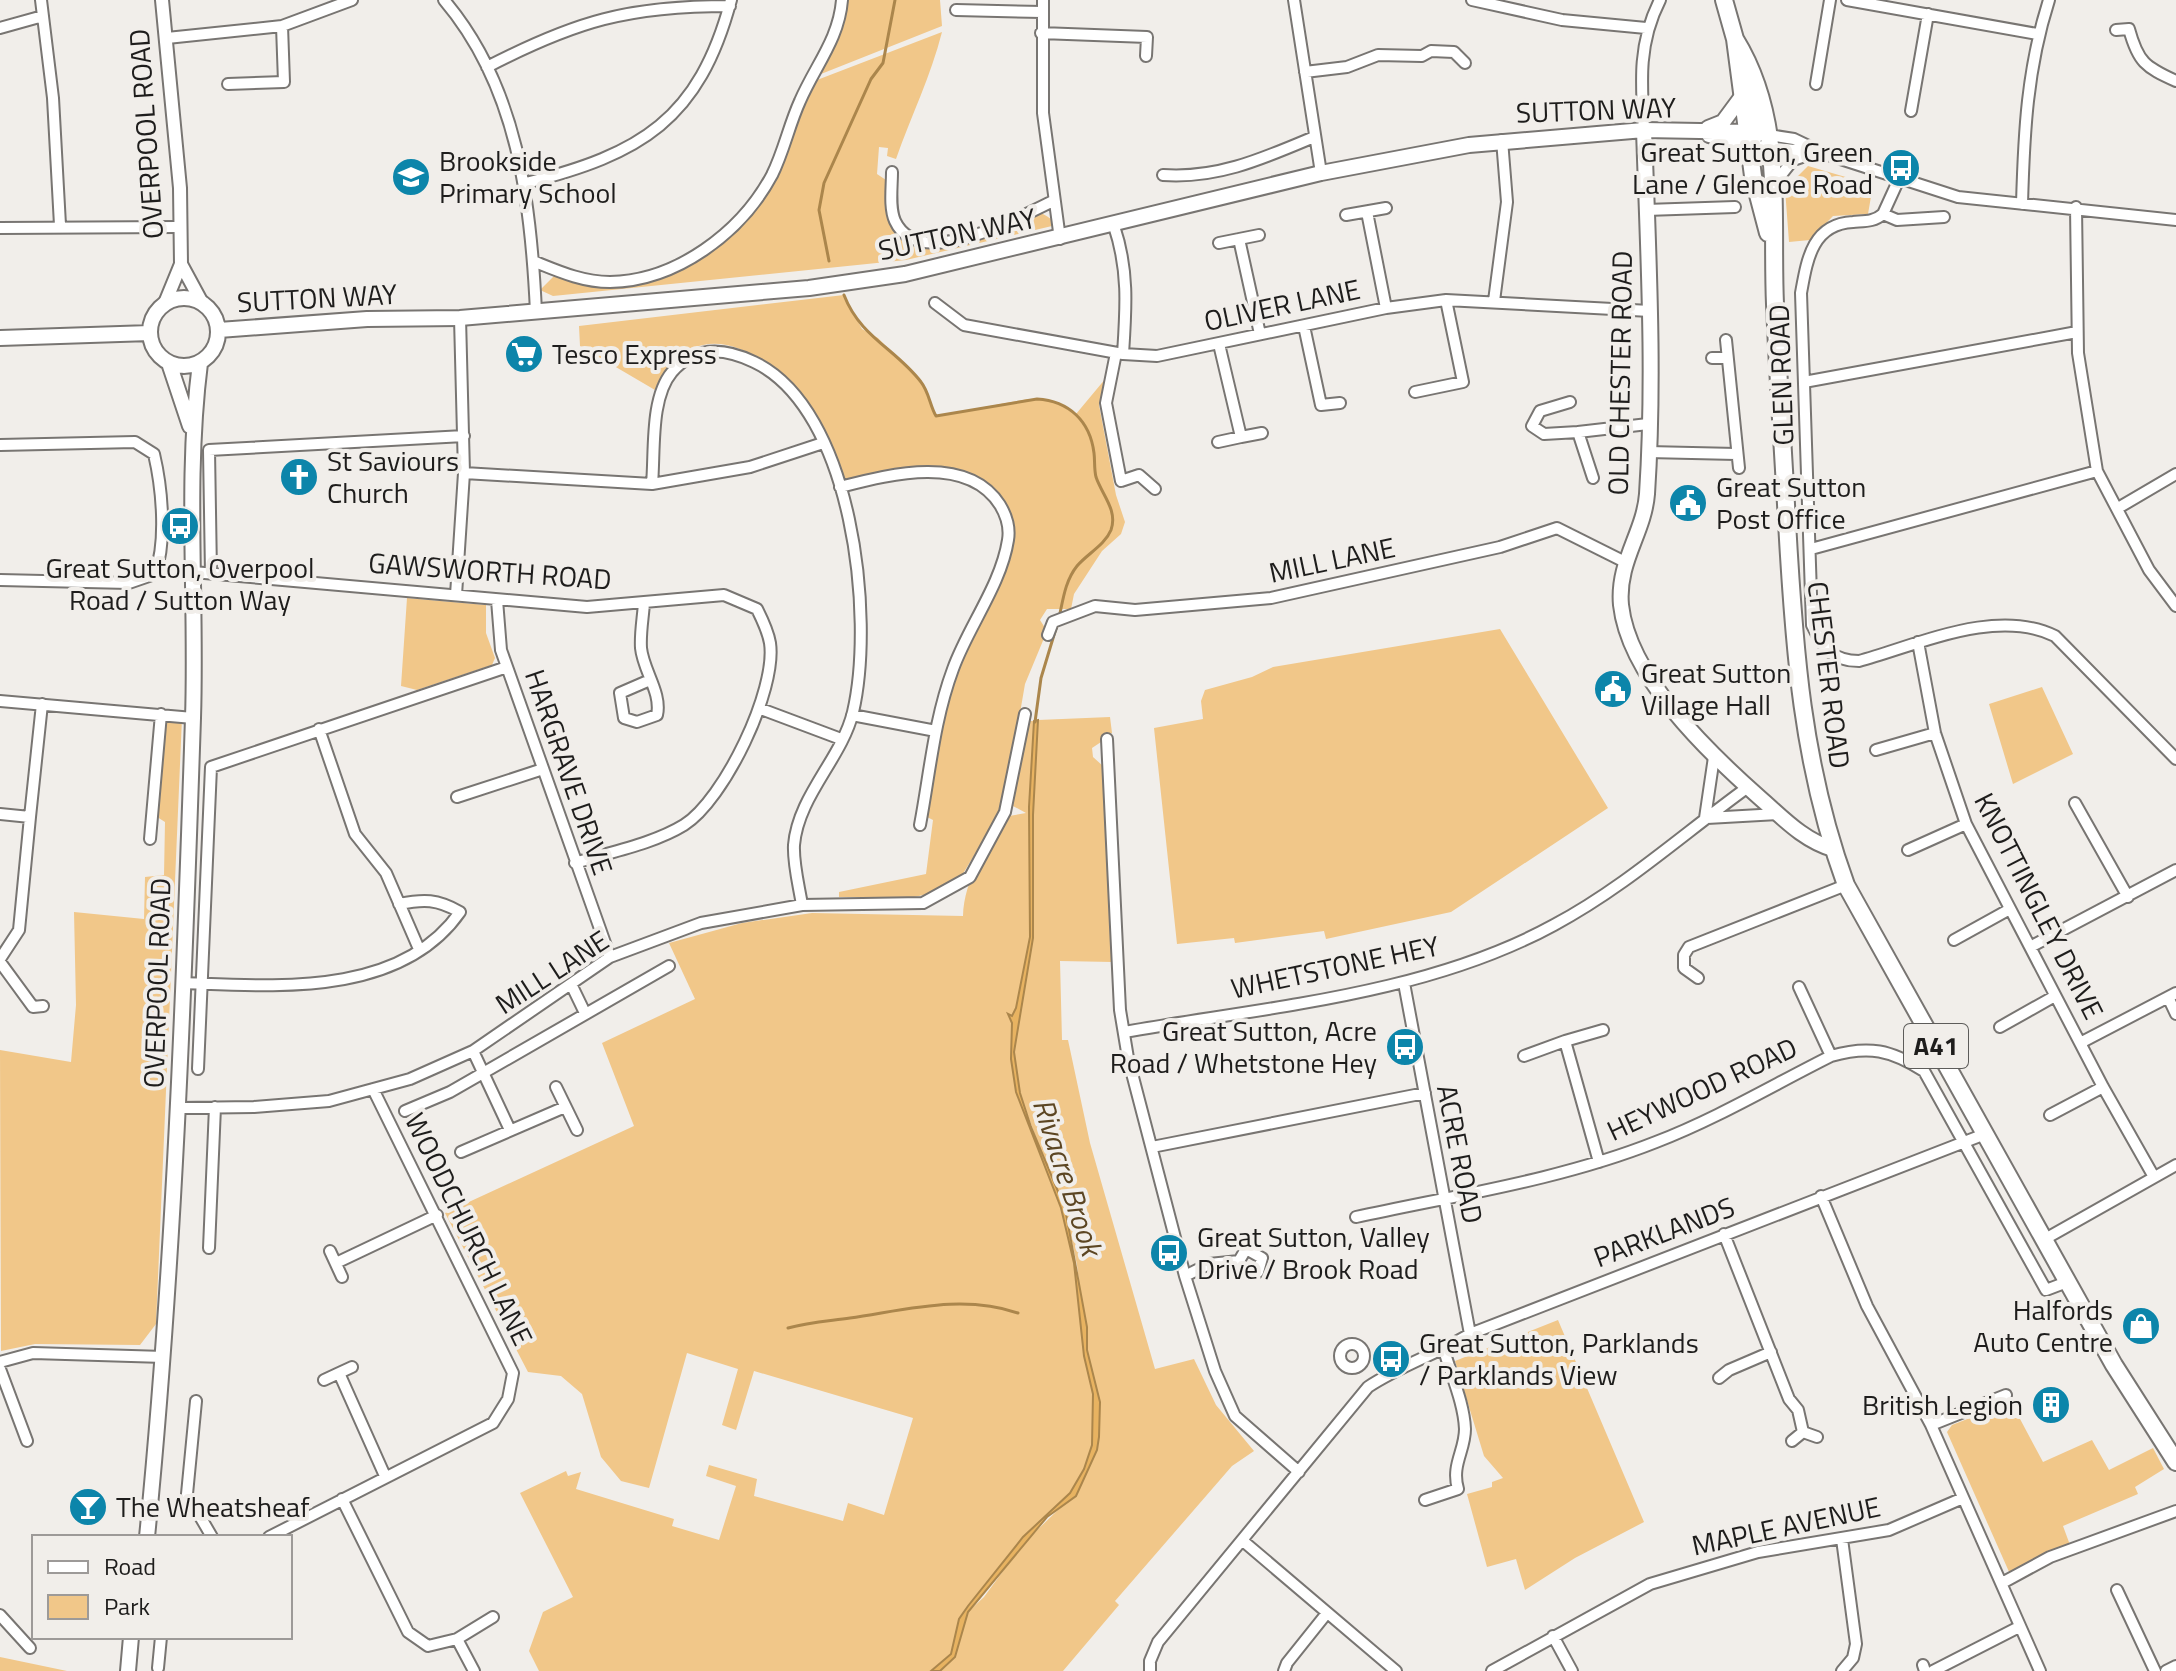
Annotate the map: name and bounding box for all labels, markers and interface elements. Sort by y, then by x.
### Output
street label: OVERPOOL ROAD [117,28,174,241]
street label: SUTTON WAY [1515,85,1677,134]
place label: Great Sutton, Green Lane / Glencoe Road [1632,130,1873,205]
place label: Brookside Primary School [439,139,617,214]
bus stop icon: Great Sutton, Green Lane / Glencoe Road [1880,147,1922,189]
school or university icon: Brookside Primary School [390,156,432,198]
street label: SUTTON WAY [874,196,1040,271]
street label: OLD CHESTER ROAD [1596,250,1643,496]
street label: OLIVER LANE [1200,267,1364,342]
street label: SUTTON WAY [236,272,398,323]
street label: GLEN ROAD [1757,304,1804,446]
place label: Tesco Express [552,332,717,375]
supermarket icon: Tesco Express [503,333,545,375]
place label: St Saviours Church [327,439,459,514]
church icon: St Saviours Church [278,456,320,498]
place label: Great Sutton Post Office [1716,465,1866,540]
public building icon: Great Sutton Post Office [1667,482,1709,524]
bus stop icon: Great Sutton, Overpool Road / Sutton Way [159,505,201,547]
street label: MILL LANE [1265,525,1399,594]
street label: GAWSWORTH ROAD [367,541,613,600]
place label: Great Sutton, Overpool Road / Sutton Way [45,546,315,621]
street label: CHESTER ROAD [1797,579,1862,771]
place label: Great Sutton Village Hall [1641,651,1791,726]
street label: HARGRAVE DRIVE [514,663,625,880]
public building icon: Great Sutton Village Hall [1592,668,1634,710]
street label: KNOTTINGLEY DRIVE [1964,785,2115,1027]
street label: OVERPOOL ROAD [131,877,182,1089]
street label: MILL LANE [486,919,617,1024]
street label: WHETSTONE HEY [1227,923,1443,1010]
place label: Great Sutton, Acre Road / Whetstone Hey [1110,1009,1377,1084]
road number: A41 [1904,1024,1968,1068]
bus stop icon: Great Sutton, Acre Road / Whetstone Hey [1384,1026,1426,1068]
street label: HEYWOOD ROAD [1600,1026,1804,1151]
street label: ACRE ROAD [1426,1081,1495,1227]
water label: Rivacre Brook [1021,1092,1116,1265]
street label: WOODCHURCH LANE [394,1105,544,1352]
street label: PARKLANDS [1587,1185,1741,1278]
place label: Great Sutton, Valley Drive / Brook Road [1197,1215,1430,1290]
bus stop icon: Great Sutton, Valley Drive / Brook Road [1148,1232,1190,1274]
place label: Halfords Auto Centre [1973,1288,2113,1363]
shop icon: Halfords Auto Centre [2120,1305,2162,1347]
place label: Great Sutton, Parklands / Parklands View [1419,1321,1699,1396]
bus stop icon: Great Sutton, Parklands / Parklands View [1370,1338,1412,1380]
place label: British Legion [1862,1383,2023,1426]
building icon: British Legion [2030,1384,2072,1426]
place label: The Wheatsheaf [116,1485,310,1528]
street label: MAPLE AVENUE [1688,1485,1884,1567]
bar icon: The Wheatsheaf [67,1486,109,1528]
legend [32,1535,292,1639]
text: Road [104,1548,156,1584]
text: Park [104,1588,150,1624]

